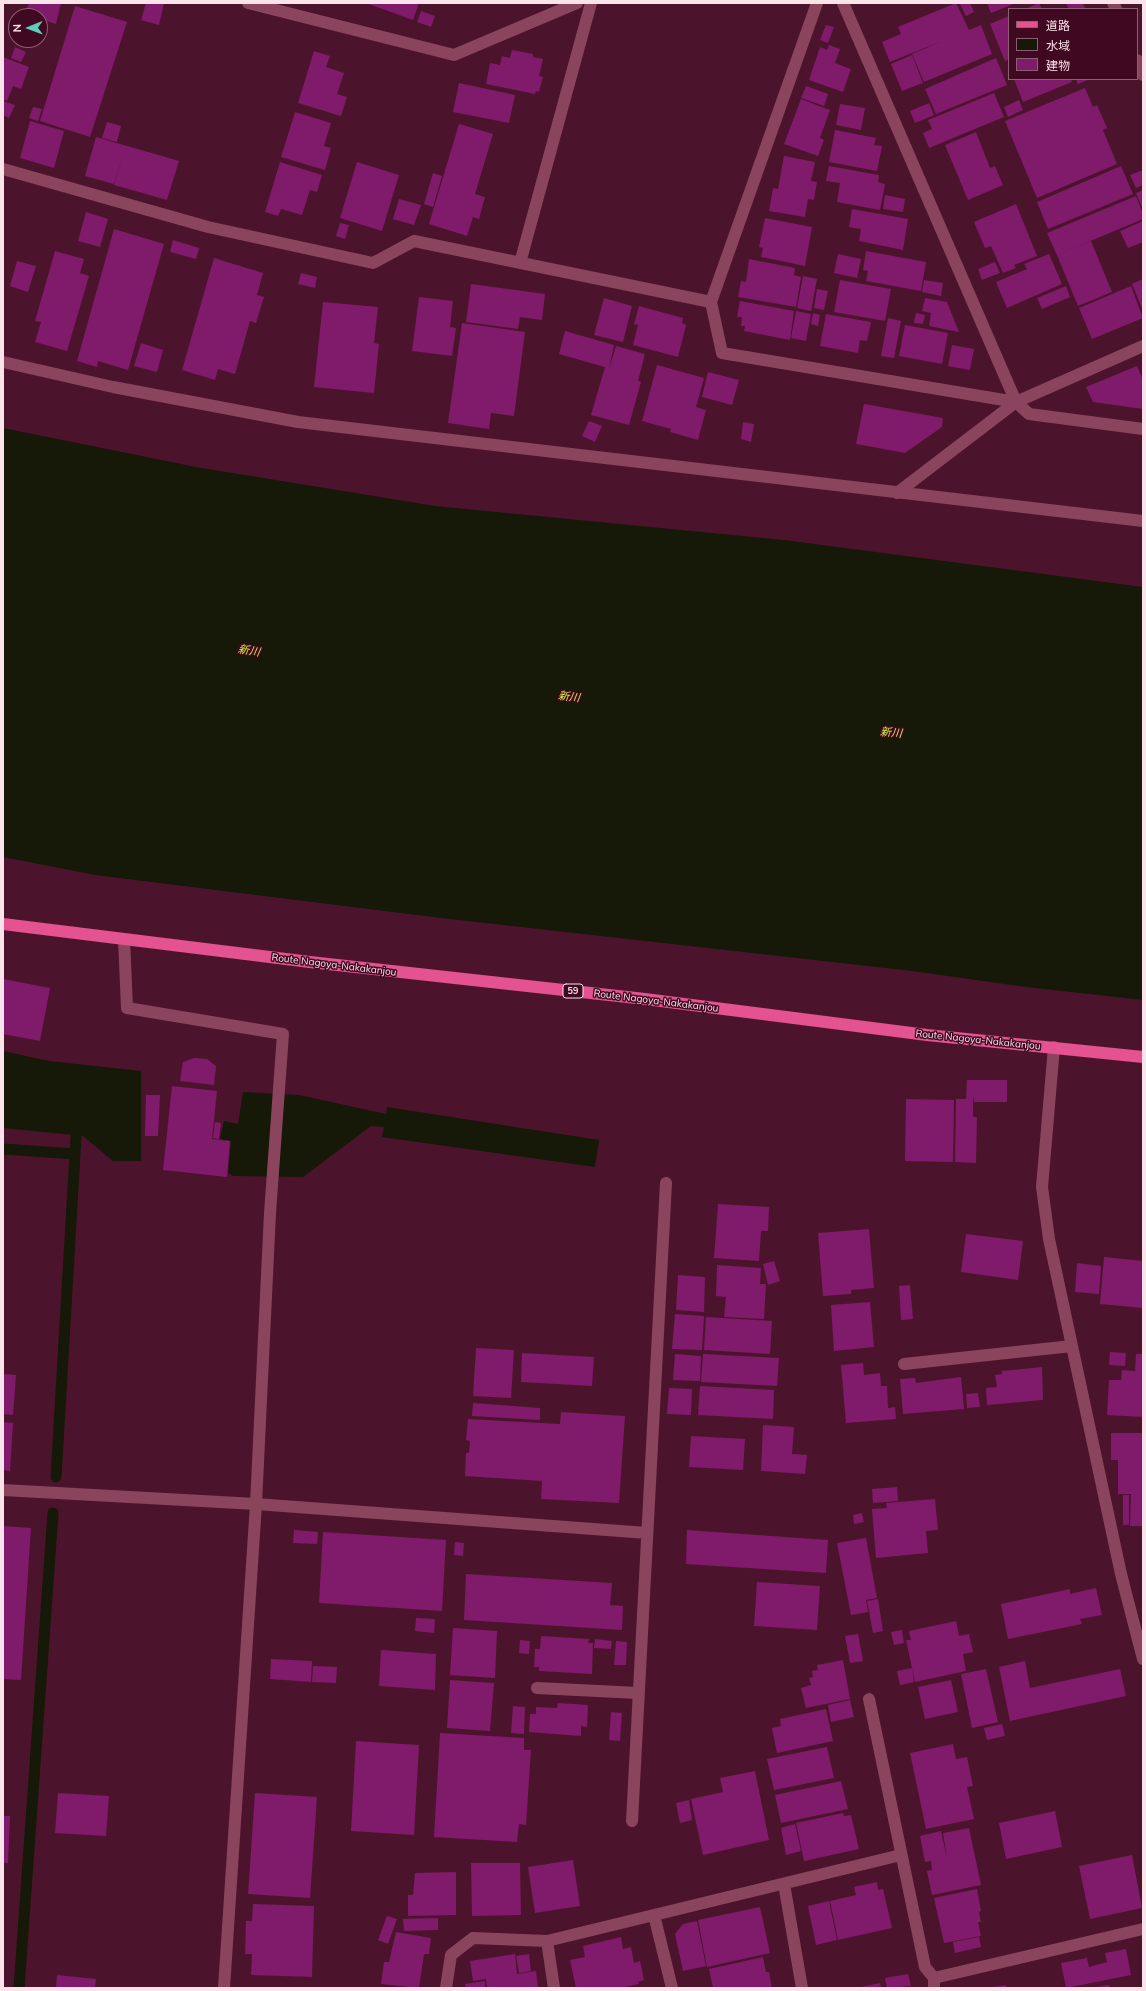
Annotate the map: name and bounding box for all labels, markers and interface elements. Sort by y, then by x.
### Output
north arrow [8,8,48,48]
legend [1008,8,1138,80]
text: 道路 [1046,18,1070,33]
text: N [10,24,24,32]
text: 水域 [1046,38,1070,53]
text: 建物 [1046,58,1070,73]
water label: 新川 [237,643,261,659]
water label: 新川 [557,689,581,705]
water label: 新川 [879,725,903,741]
street label: Route Nagoya-Nakakanjou [271,951,397,979]
road number: 59 [563,984,583,998]
street label: Route Nagoya-Nakakanjou [593,987,719,1015]
street label: Route Nagoya-Nakakanjou [915,1027,1041,1053]

